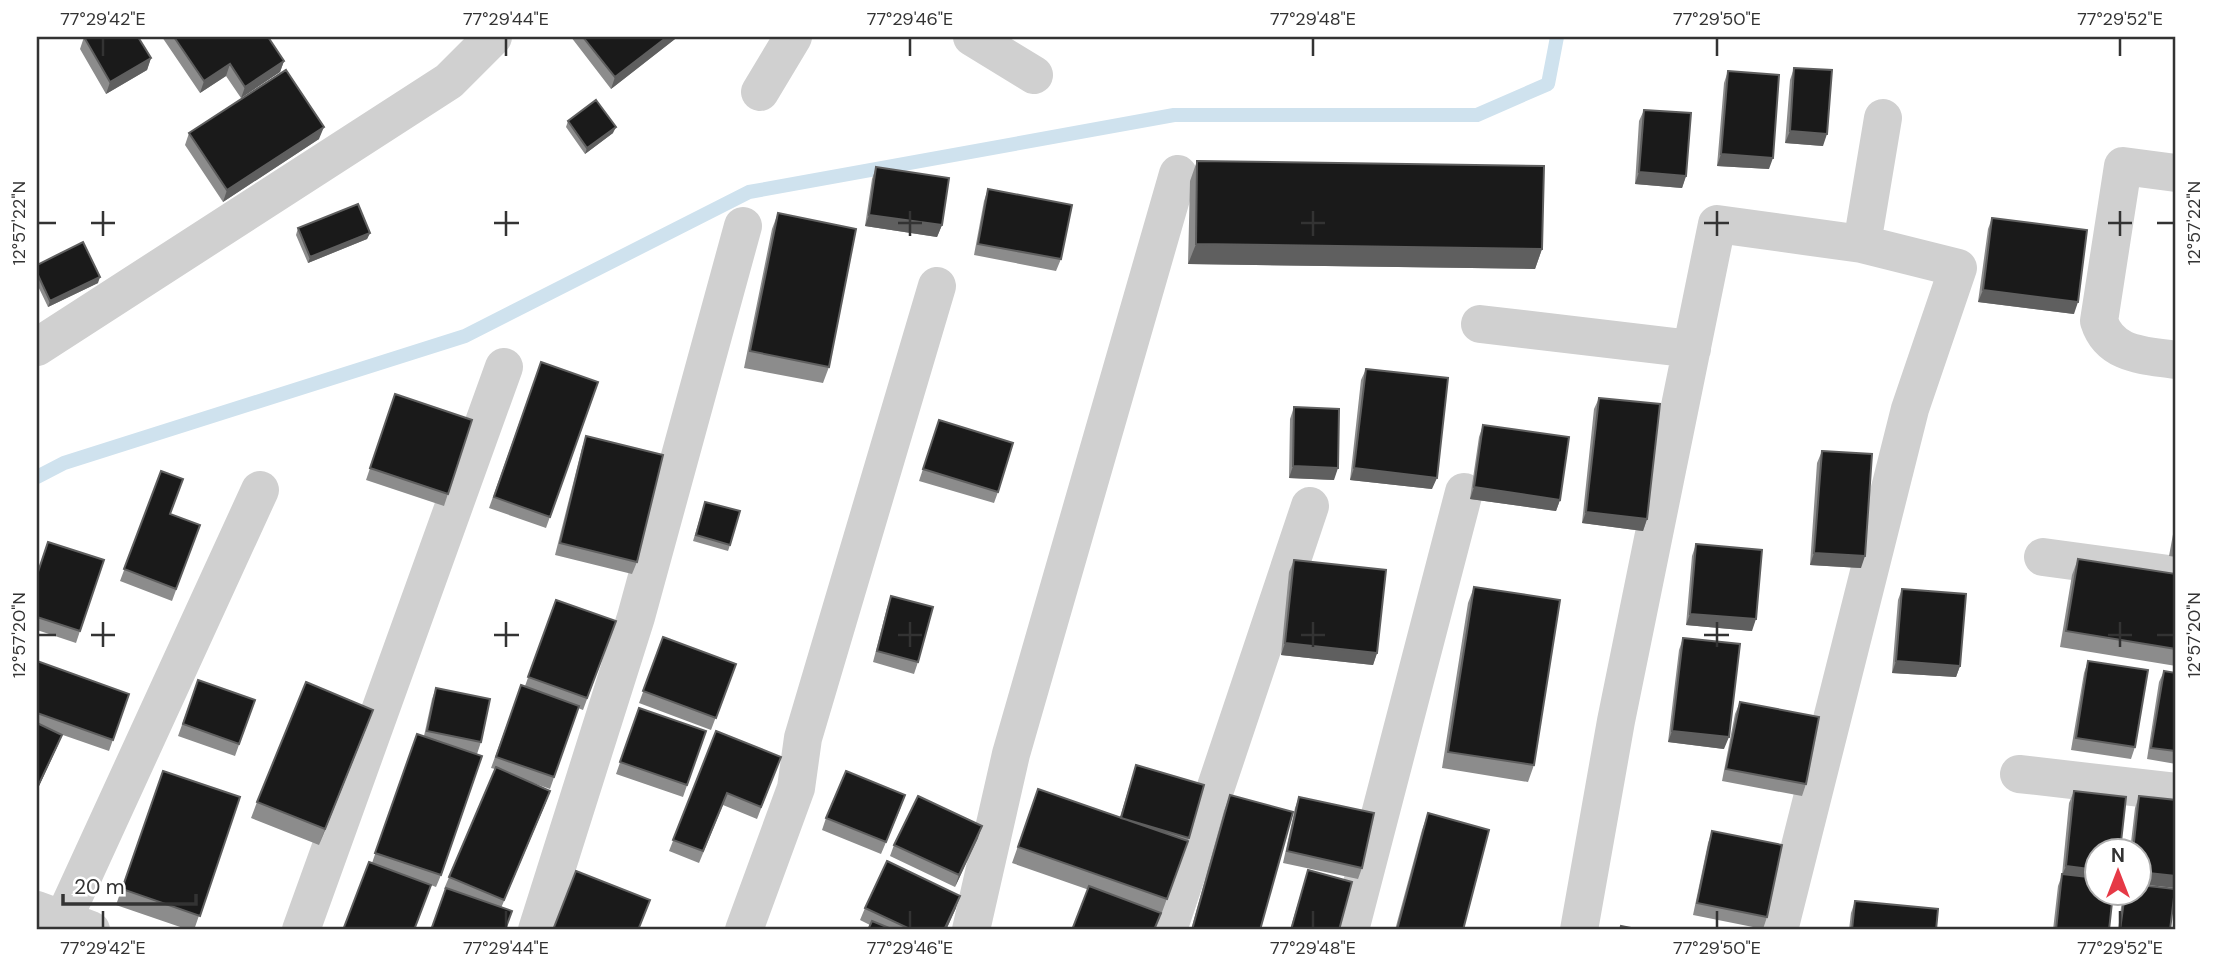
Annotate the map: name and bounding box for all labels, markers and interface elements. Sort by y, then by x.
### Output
text: 77°29'42"E [60,7,146,31]
text: 77°29'44"E [463,7,549,31]
text: 77°29'46"E [867,7,953,31]
text: 77°29'48"E [1270,7,1356,31]
text: 77°29'50"E [1673,7,1761,31]
text: 77°29'52"E [2077,7,2163,31]
text: 12°57'22"N [7,181,31,265]
text: 12°57'22"N [2182,181,2206,265]
text: 12°57'20"N [7,592,31,678]
text: 12°57'20"N [2182,592,2206,678]
north arrow [2084,838,2154,908]
text: N [2111,843,2125,868]
scale bar [63,862,196,906]
text: 20 m [74,873,125,901]
text: 77°29'42"E [60,936,146,960]
text: 77°29'44"E [463,936,549,960]
text: 77°29'46"E [867,936,953,960]
text: 77°29'48"E [1270,936,1356,960]
text: 77°29'50"E [1673,936,1761,960]
text: 77°29'52"E [2077,936,2163,960]

